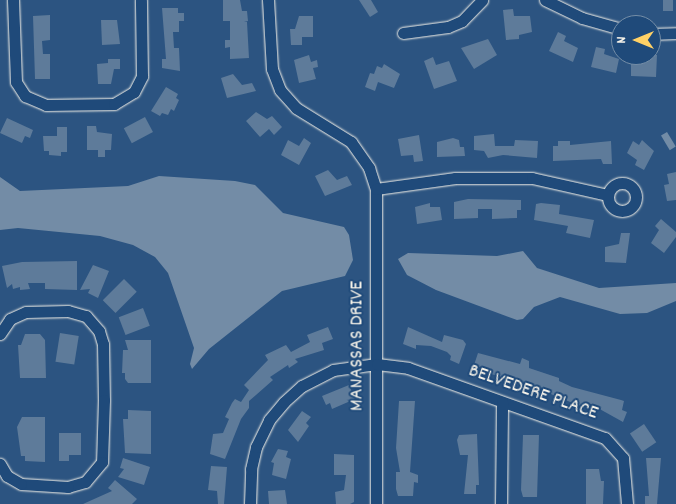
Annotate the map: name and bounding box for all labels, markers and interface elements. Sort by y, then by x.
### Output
north arrow [611,15,661,65]
text: N [612,37,632,43]
street label: MANASSAS DRIVE [346,281,370,411]
street label: BELVEDERE PLACE [465,360,601,426]

